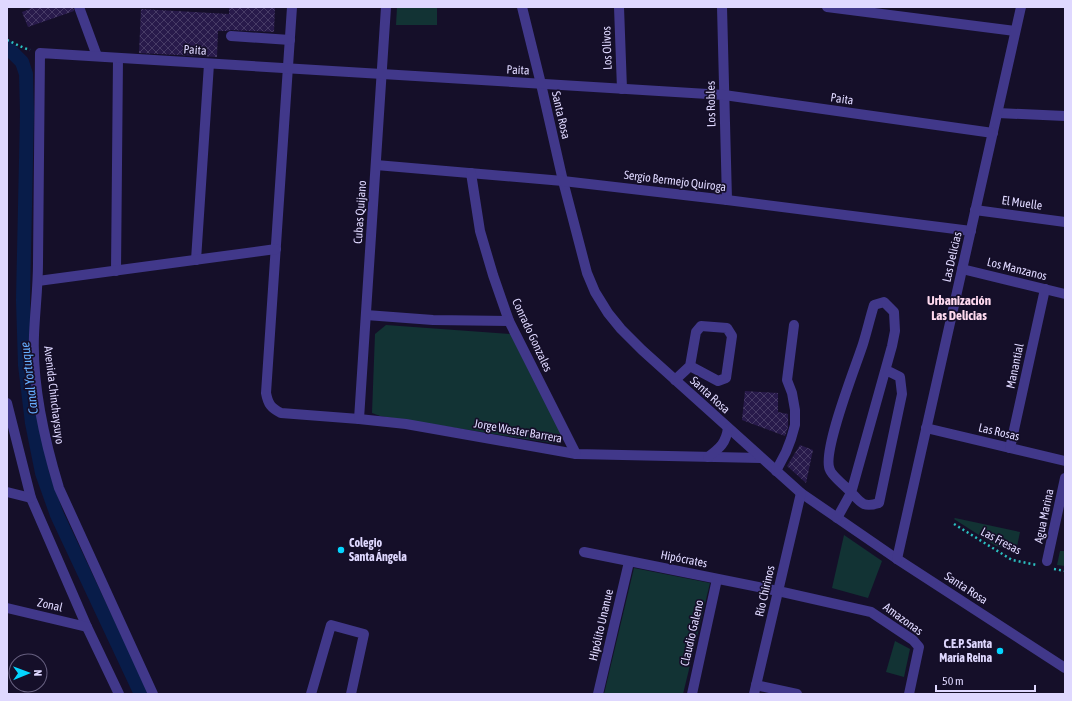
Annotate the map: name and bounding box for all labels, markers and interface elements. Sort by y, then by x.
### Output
street label: Los Olivos [599,26,615,70]
street label: Paita [183,42,207,58]
street label: Paita [506,62,530,78]
street label: Los Robles [704,81,718,127]
street label: Santa Rosa [549,90,573,140]
street label: Paita [830,90,854,108]
street label: Sergio Bermejo Quiroga [623,168,727,194]
street label: Cubas Quijano [351,179,369,244]
street label: El Muelle [1001,193,1043,213]
street label: Las Delicias [939,230,965,284]
street label: Los Manzanos [986,255,1048,283]
district label: Urbanización Las Delicias [927,293,991,323]
street label: Conrado Gonzales [509,296,555,374]
water label: Canal Yortuque [17,341,41,415]
street label: Manantial [1003,341,1027,390]
street label: Avenida Chinchaysuyo [41,345,67,445]
street label: Santa Rosa [687,374,733,416]
street label: Jorge Wester Barrera [473,416,563,446]
street label: Las Rosas [977,420,1021,444]
street label: Agua Marina [1031,487,1057,545]
street label: Las Fresas [978,525,1024,557]
place label: Colegio Santa Ángela [349,536,407,564]
marker: Colegio Santa Ángela [336,545,346,555]
street label: Hipócrates [659,548,709,570]
street label: Río Chirinos [752,564,778,618]
street label: Santa Rosa [942,569,990,607]
street label: Hipólito Unanue [586,588,616,662]
street label: Zonal [36,595,65,615]
street label: Claudio Galeno [678,598,707,668]
street label: Amazonas [880,600,926,638]
place label: C.E.P. Santa María Reina [939,637,992,665]
marker: C.E.P. Santa María Reina [995,646,1005,656]
north arrow [8,653,48,693]
scale bar [936,667,1035,693]
text: N [32,669,44,676]
text: 50 m [942,674,964,688]

